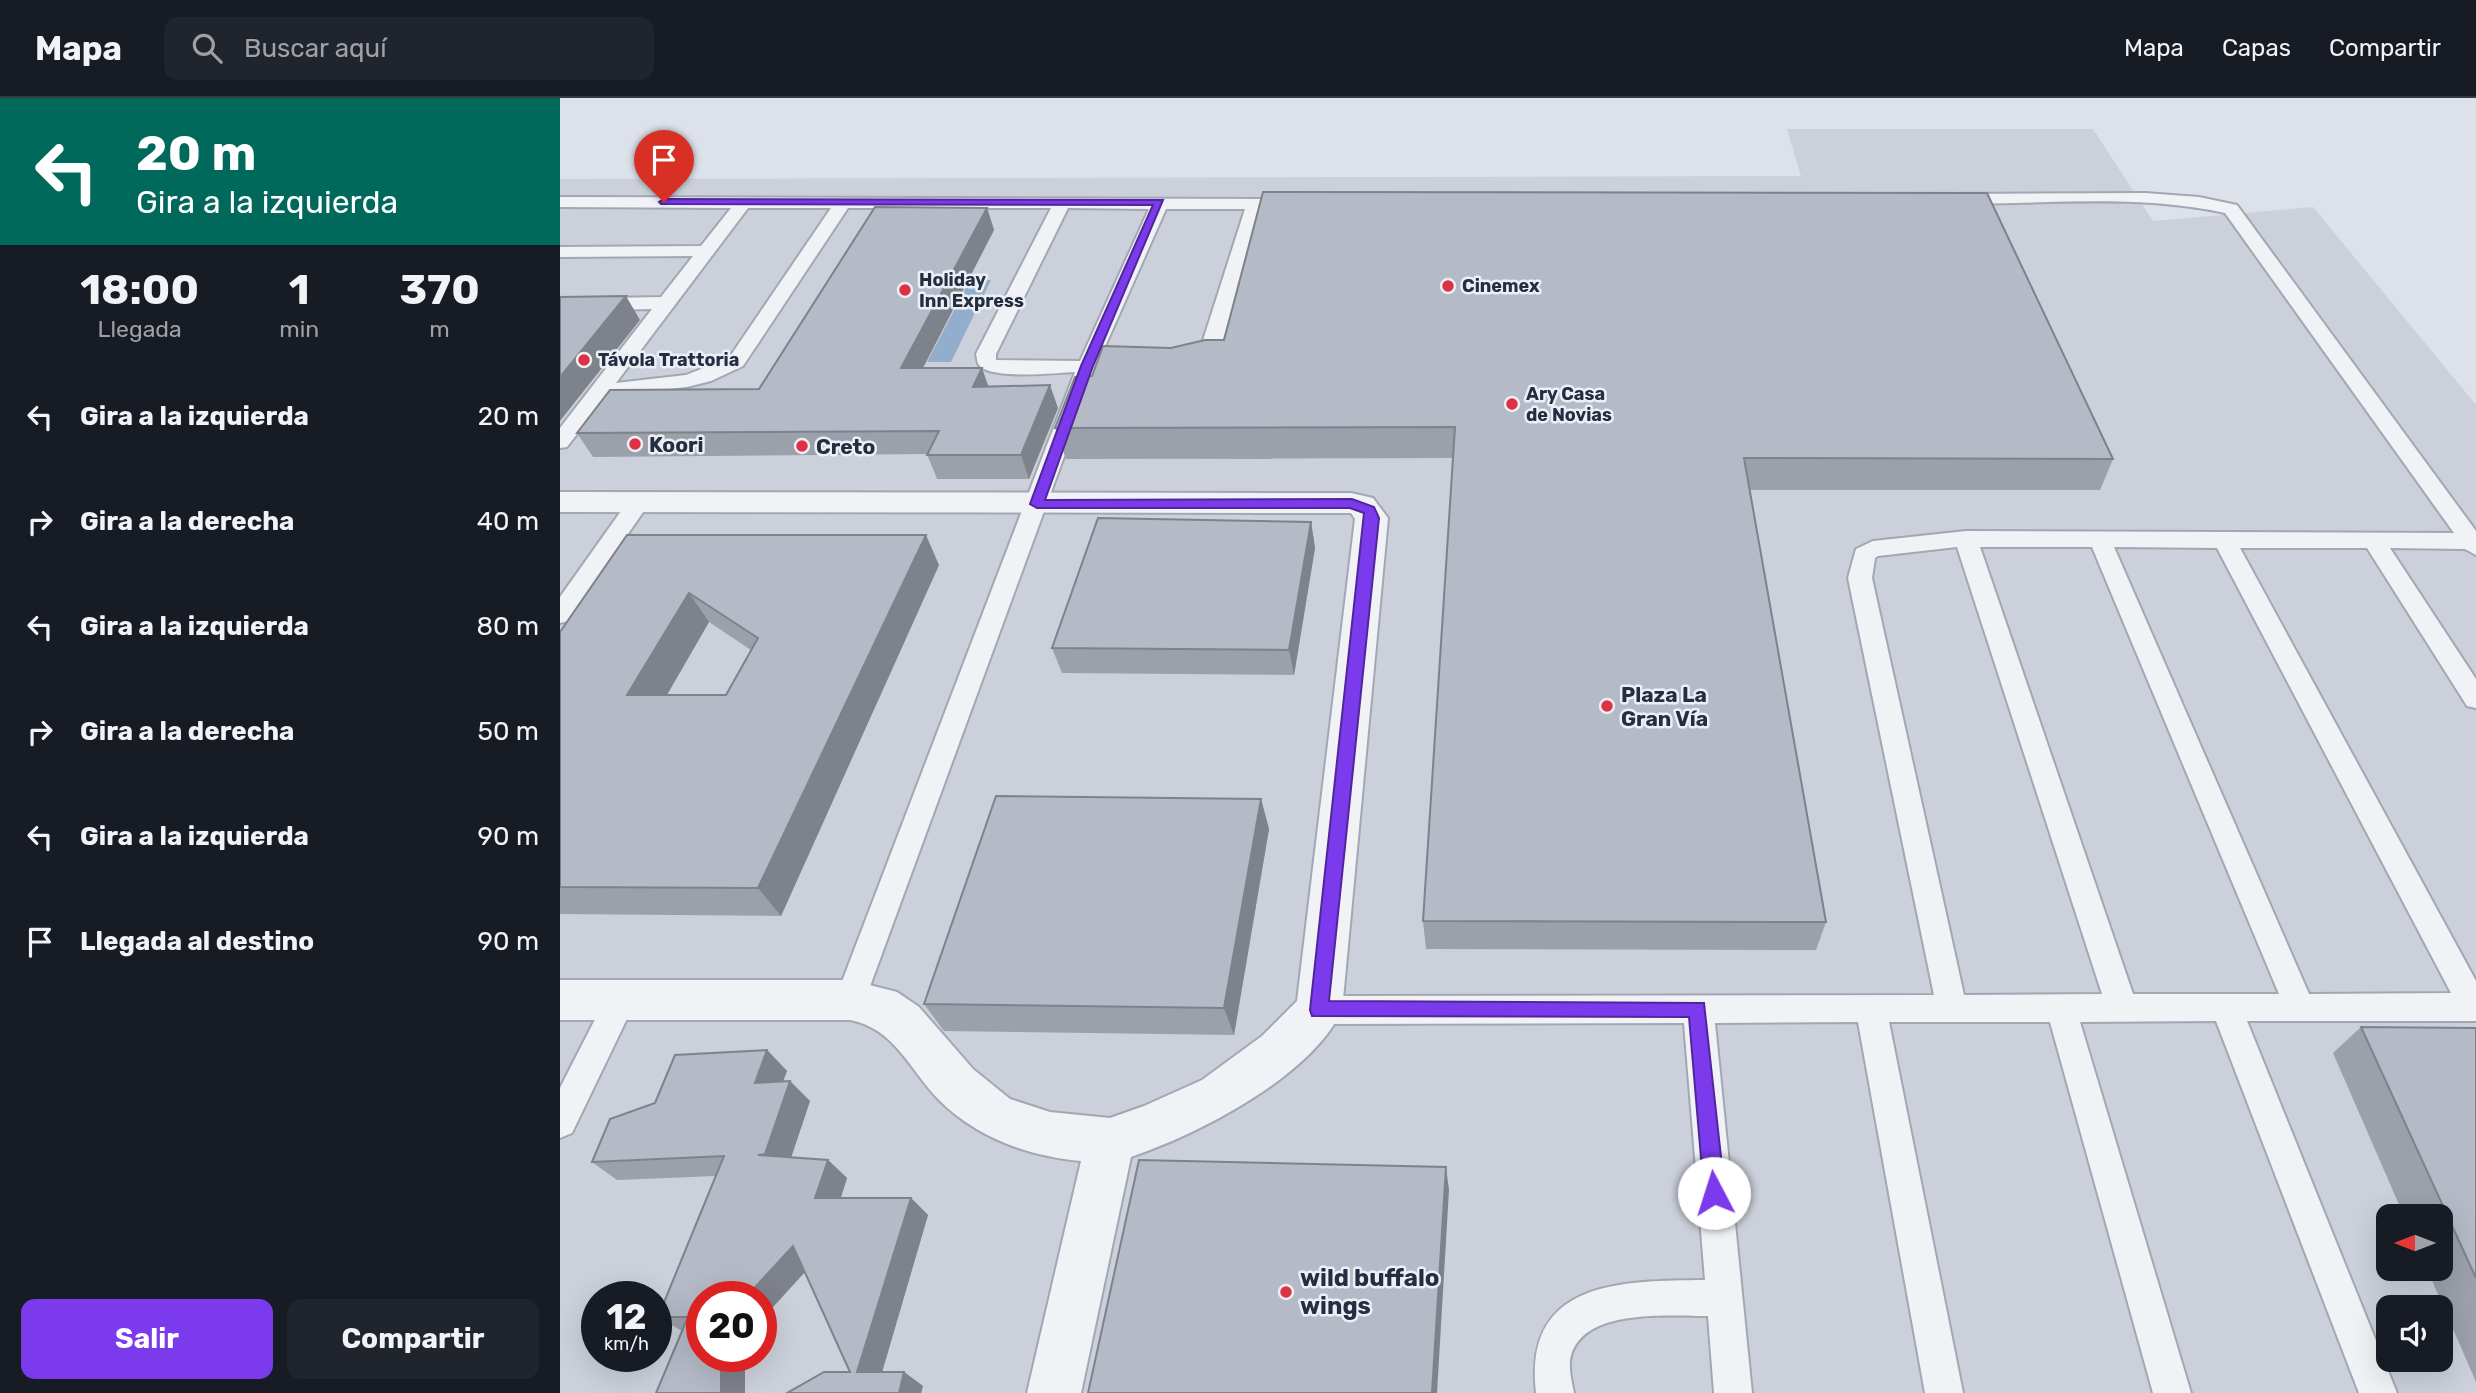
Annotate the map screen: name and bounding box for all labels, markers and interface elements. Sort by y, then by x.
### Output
search box [164,17,654,80]
text: Mapa [35,29,122,68]
icon: search [188,29,226,67]
text: Buscar aquí [244,33,387,64]
text: Mapa [2124,34,2184,62]
text: Capas [2222,34,2291,62]
text: Compartir [2329,34,2441,62]
text: 20 m [136,124,257,182]
icon: left [21,126,112,217]
pin [634,130,694,202]
icon: arrive [645,141,683,179]
text: Gira a la izquierda [136,183,398,221]
text: 18:00 [80,265,199,315]
text: 1 [289,265,310,315]
text: 370 [399,265,480,315]
place label: Holiday Inn Express [919,269,1024,312]
place label: Cinemex [1462,275,1540,297]
marker: Cinemex [1440,278,1456,294]
marker: Holiday Inn Express [897,282,913,298]
text: Llegada [97,315,182,343]
text: min [279,315,319,343]
text: m [429,315,450,343]
place label: Távola Trattoria [598,349,739,371]
marker: Távola Trattoria [576,352,592,368]
place label: Ary Casa de Novias [1526,383,1612,426]
marker: Ary Casa de Novias [1504,396,1520,412]
icon: left [21,398,59,436]
text: Gira a la izquierda [80,401,309,432]
text: 20 m [478,401,539,432]
place label: Koori [649,432,704,457]
place label: Creto [816,434,875,459]
marker: Koori [627,436,643,452]
marker: Creto [794,438,810,454]
icon: right [21,503,59,541]
text: Gira a la derecha [80,506,294,537]
text: 40 m [477,506,539,537]
icon: left [21,608,59,646]
text: Gira a la izquierda [80,611,309,642]
text: 80 m [476,611,539,642]
place label: Plaza La Gran Vía [1621,682,1708,731]
marker: Plaza La Gran Vía [1599,698,1615,714]
icon: right [21,713,59,751]
text: Gira a la derecha [80,716,294,747]
text: 50 m [478,716,539,747]
icon: left [21,818,59,856]
text: Gira a la izquierda [80,821,309,852]
text: 90 m [478,821,539,852]
icon: arrive [21,923,59,961]
text: Llegada al destino [80,926,314,957]
text: 90 m [478,926,539,957]
position arrow [1677,1156,1751,1230]
north arrow [2376,1204,2454,1281]
map controls [2376,1204,2453,1372]
place label: wild buffalo wings [1300,1264,1439,1320]
speed limit sign: 20 [686,1281,777,1372]
marker: wild buffalo wings [1278,1284,1294,1300]
button: sound [2376,1295,2453,1372]
text: 12 [606,1296,647,1338]
button: Salir [21,1299,273,1379]
button: Compartir [287,1299,539,1379]
text: km/h [604,1333,649,1355]

